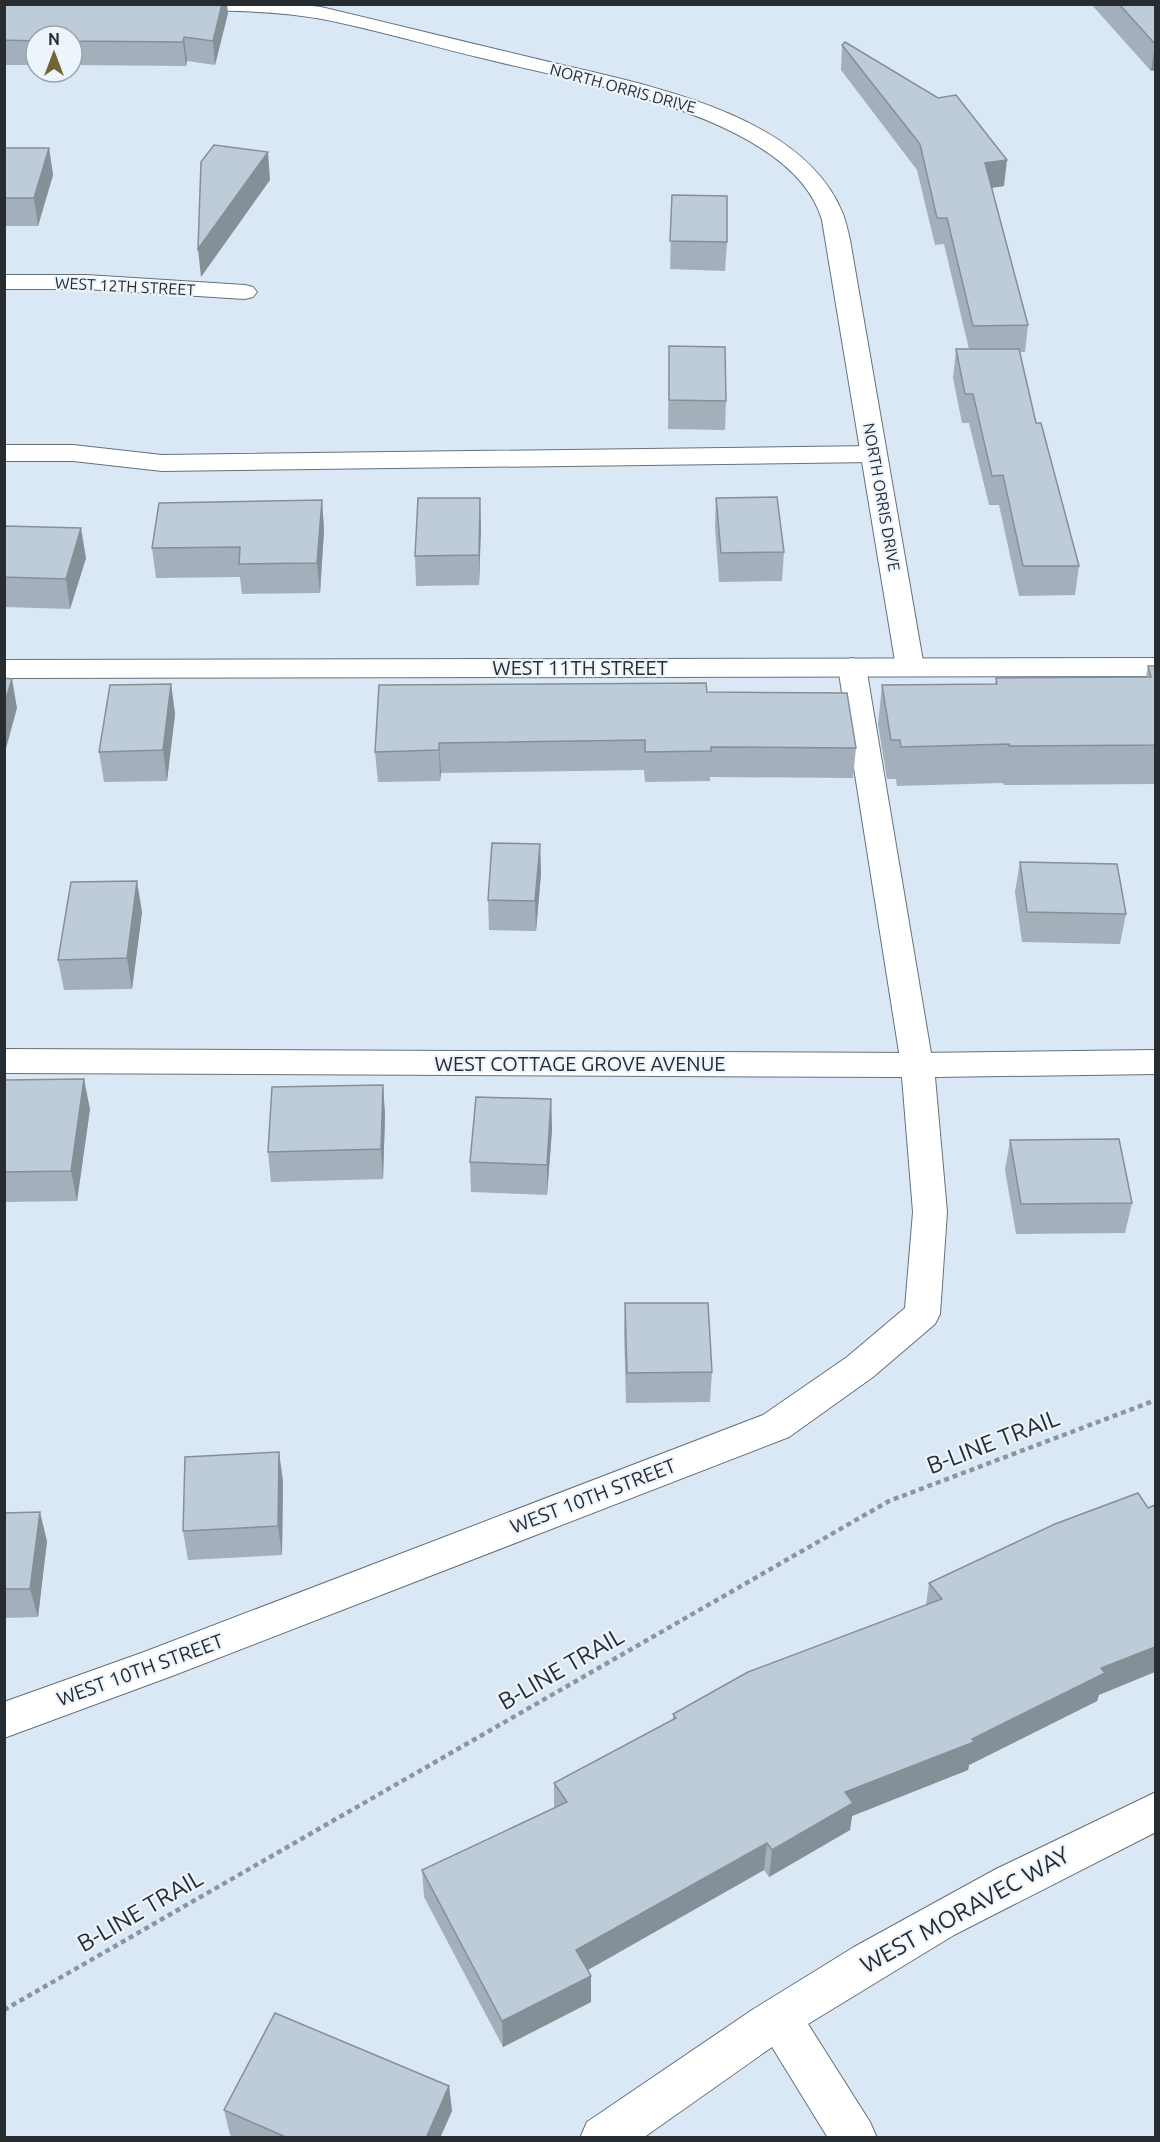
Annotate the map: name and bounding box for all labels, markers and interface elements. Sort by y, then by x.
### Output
north arrow [24,24,84,84]
text: N [48,30,60,48]
street label: NORTH ORRIS DRIVE [548,60,698,116]
street label: WEST 12TH STREET [54,273,196,299]
street label: NORTH ORRIS DRIVE [860,421,904,573]
street label: WEST 11TH STREET [492,656,668,679]
street label: WEST COTTAGE GROVE AVENUE [434,1052,726,1075]
street label: B-LINE TRAIL [923,1404,1063,1479]
street label: WEST 10TH STREET [507,1453,679,1538]
street label: B-LINE TRAIL [494,1622,628,1715]
street label: WEST 10TH STREET [53,1629,226,1710]
street label: WEST MORAVEC WAY [856,1841,1074,1978]
street label: B-LINE TRAIL [73,1864,207,1957]

